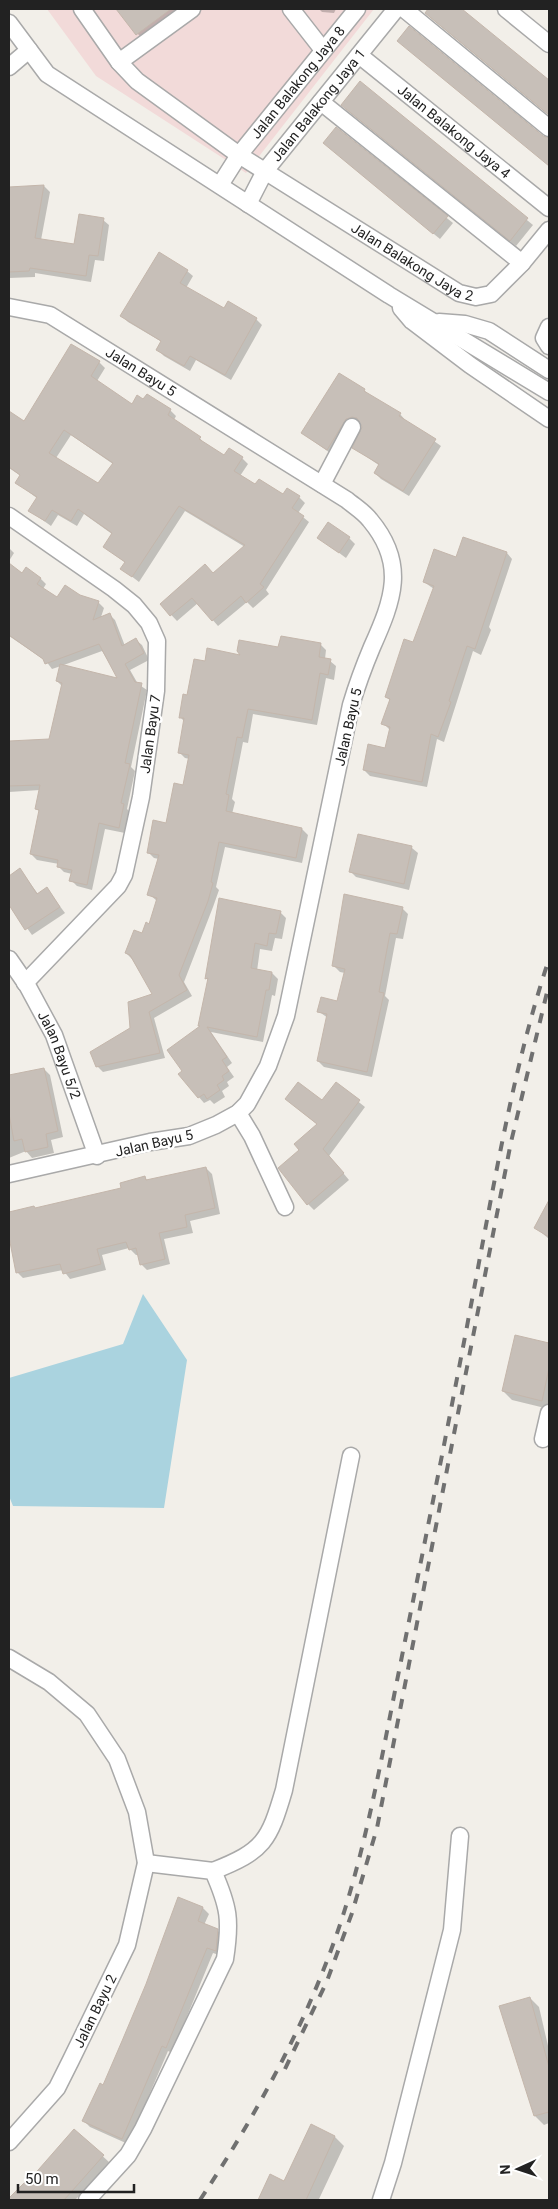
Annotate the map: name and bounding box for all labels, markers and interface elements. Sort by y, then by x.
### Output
street label: Jalan Balakong Jaya 8 [248,23,348,142]
street label: Jalan Balakong Jaya 1 [268,46,369,164]
street label: Jalan Balakong Jaya 4 [395,81,514,182]
street label: Jalan Balakong Jaya 2 [348,220,475,304]
street label: Jalan Bayu 5 [103,344,179,400]
street label: Jalan Bayu 5 [331,686,365,768]
street label: Jalan Bayu 7 [137,693,163,774]
street label: Jalan Bayu 5/2 [35,1008,84,1101]
street label: Jalan Bayu 5 [113,1126,195,1160]
street label: Jalan Bayu 2 [70,1972,120,2050]
north arrow [493,2144,543,2194]
scale bar [18,2162,134,2194]
text: N [497,2164,513,2175]
text: 50 m [25,2170,59,2188]

